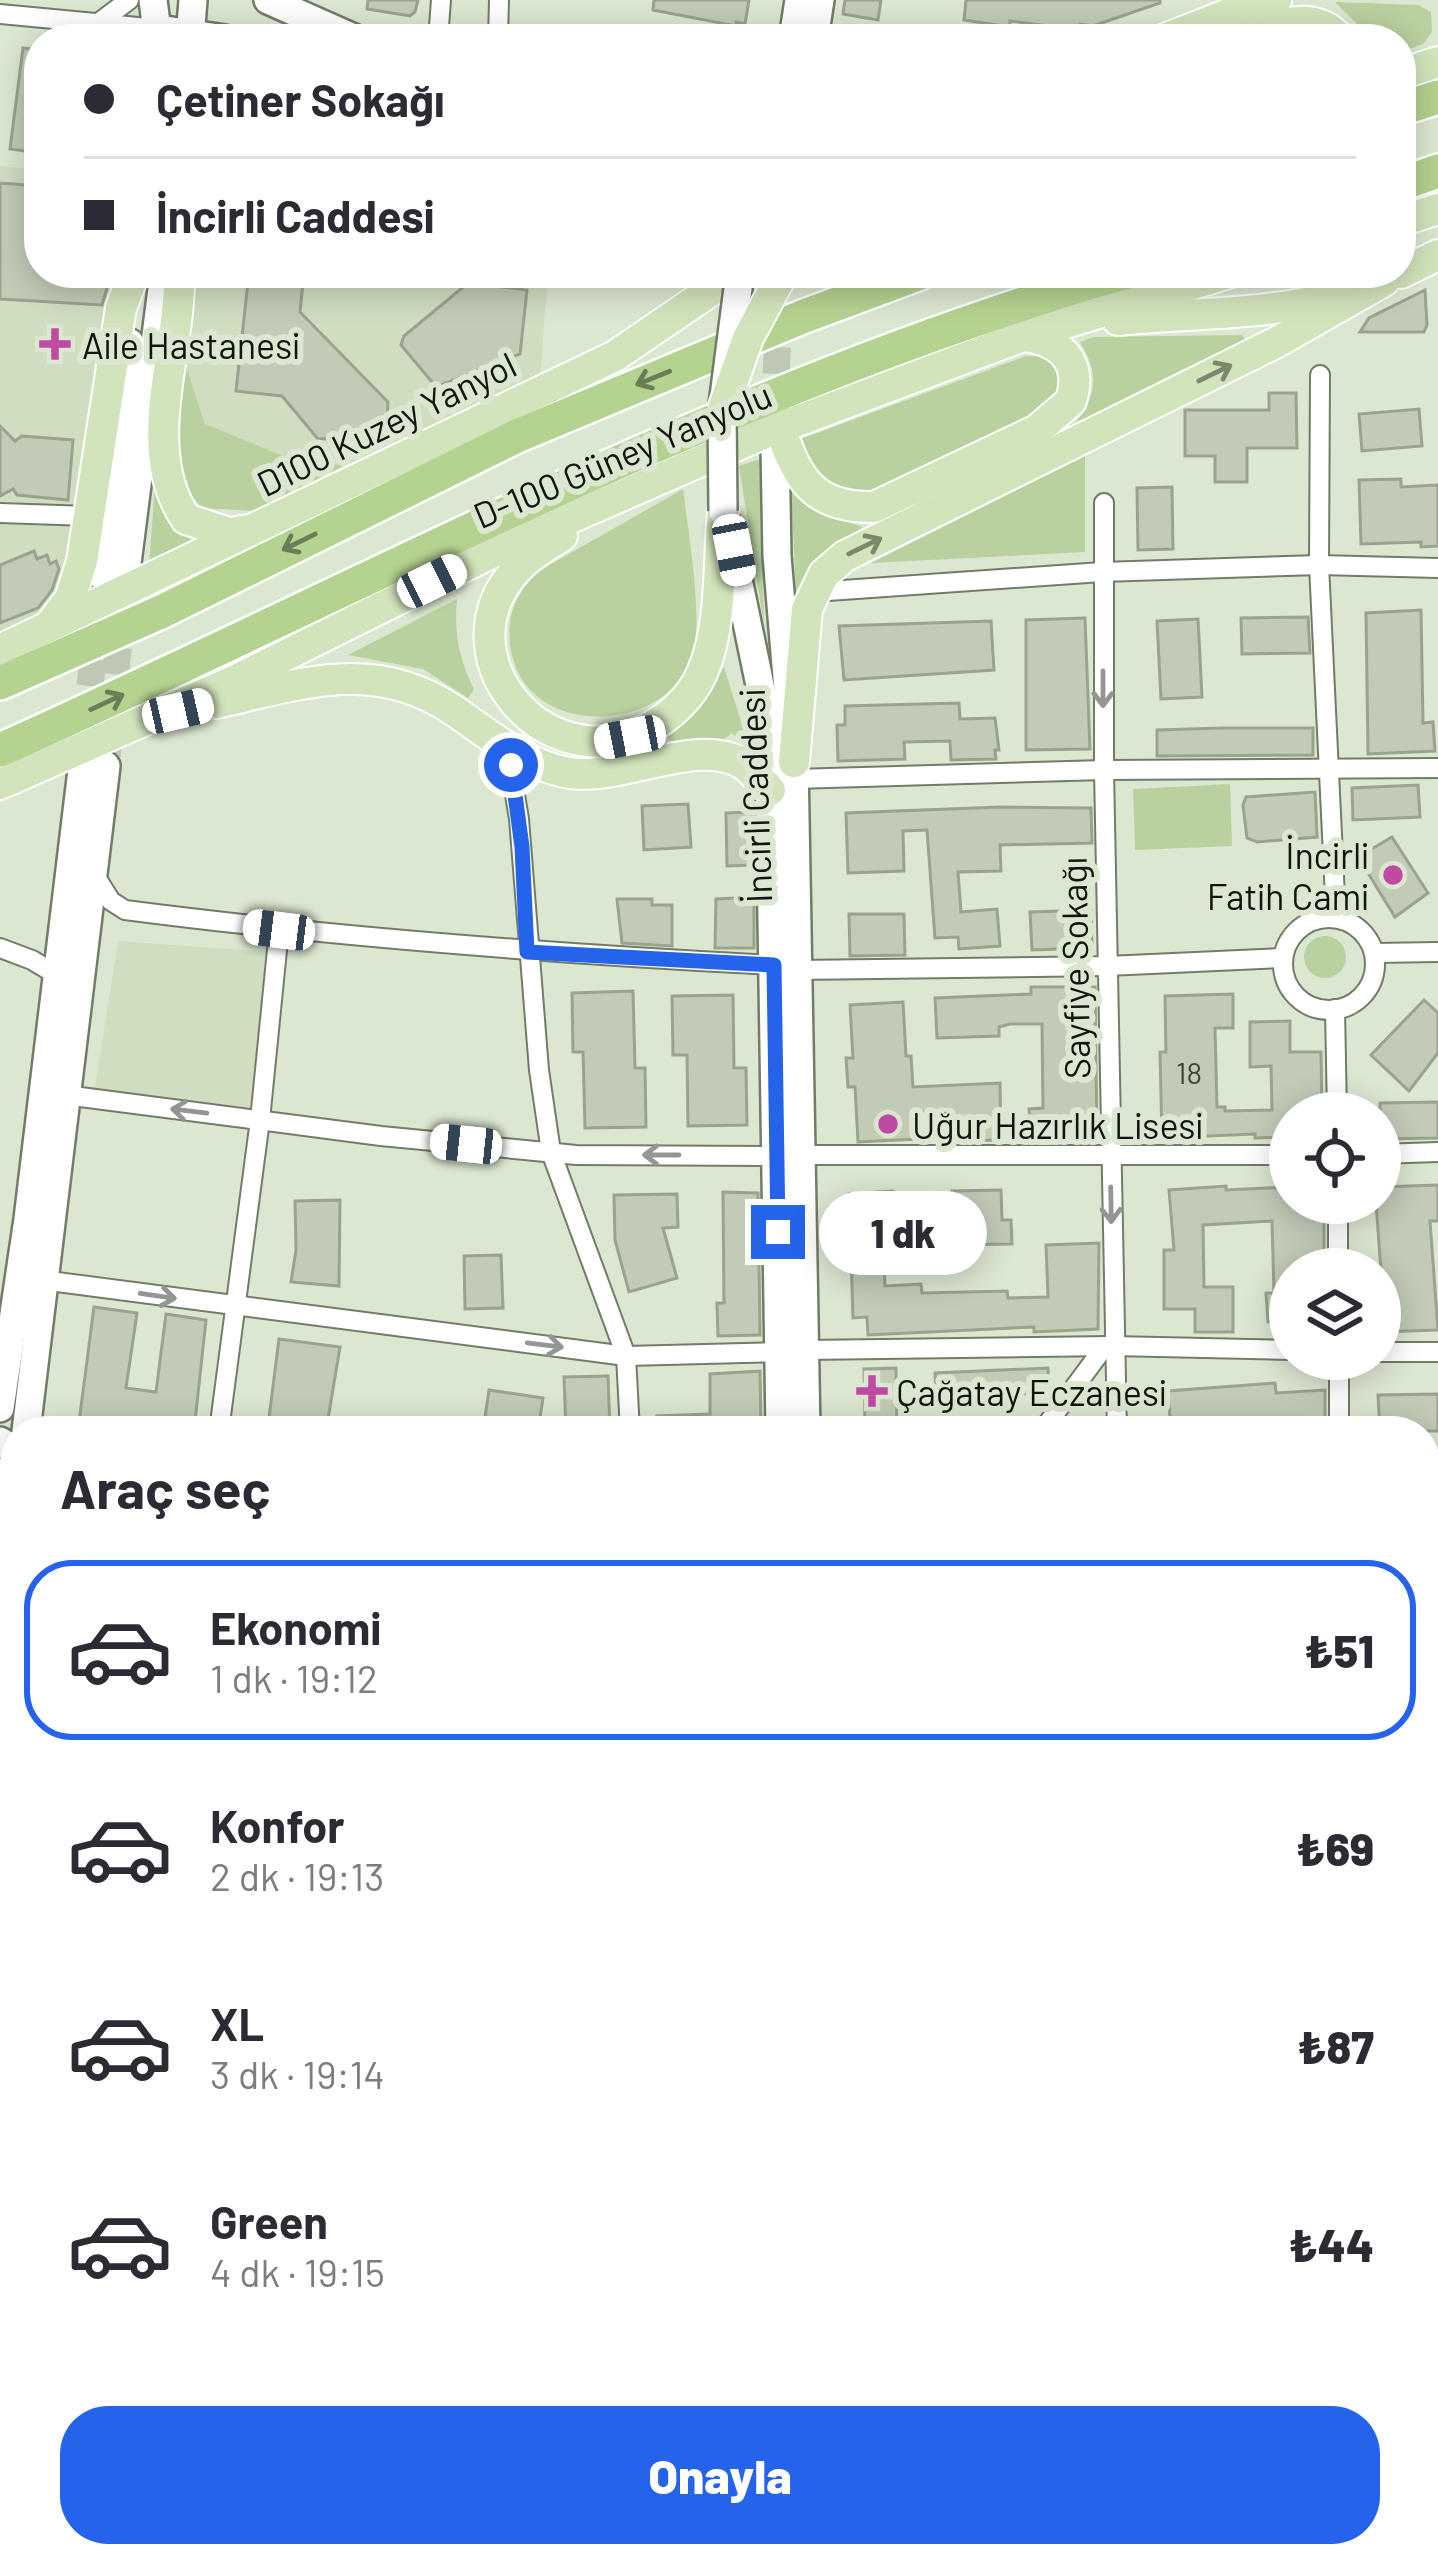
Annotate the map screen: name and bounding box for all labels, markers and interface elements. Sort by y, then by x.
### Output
text: Çetiner Sokağı [156,72,445,126]
text: İncirli Caddesi [156,188,434,242]
place label: Aile Hastanesi [82,323,300,366]
marker: Aile Hastanesi [39,328,71,360]
street label: D100 Kuzey Yanyol [250,342,522,504]
one-way arrow [1196,361,1232,384]
one-way arrow [636,369,673,390]
street label: D-100 Güney Yanyolu [467,372,777,536]
car [709,511,759,589]
one-way arrow [282,531,318,554]
one-way arrow [847,534,882,557]
car [392,549,472,613]
one-way arrow [1092,669,1114,708]
car [139,685,217,737]
street label: İncirli Caddesi [729,688,779,904]
one-way arrow [88,690,124,712]
car [591,712,669,762]
route start [484,738,538,792]
place label: İncirli Fatih Cami [1207,833,1369,917]
street label: Sayfiye Sokağı [1051,857,1097,1079]
marker: İncirli Fatih Cami [1380,862,1406,888]
car [241,908,317,952]
house number: 18 [1176,1054,1202,1090]
map controls [1269,1092,1401,1380]
button: locate [1269,1092,1401,1224]
one-way arrow [170,1099,209,1122]
place label: Uğur Hazırlık Lisesi [912,1103,1203,1146]
marker: Uğur Hazırlık Lisesi [875,1111,901,1137]
car [428,1122,504,1166]
one-way arrow [642,1144,681,1166]
one-way arrow [1100,1185,1123,1224]
callout: 1 dk [820,1190,988,1274]
route end [751,1205,805,1259]
text: 1 dk [870,1209,936,1256]
button: layers [1269,1248,1401,1380]
one-way arrow [138,1285,177,1308]
one-way arrow [525,1335,564,1357]
place label: Çağatay Eczanesi [896,1370,1167,1413]
marker: Çağatay Eczanesi [859,1378,885,1404]
text: Araç seç [60,1455,271,1520]
icon: car [66,1596,174,1704]
text: Ekonomi [210,1600,381,1654]
text: ₺51 [1304,1623,1374,1677]
text: 1 dk · 19:12 [210,1654,378,1701]
icon: car [66,1794,174,1902]
text: Konfor [210,1798,345,1852]
text: ₺69 [1296,1821,1374,1875]
text: 2 dk · 19:13 [210,1852,384,1899]
icon: car [66,1992,174,2100]
text: XL [210,1996,264,2050]
text: ₺87 [1297,2019,1374,2073]
text: 3 dk · 19:14 [210,2050,385,2097]
icon: car [66,2190,174,2298]
text: Green [210,2194,328,2248]
text: ₺44 [1288,2217,1374,2271]
text: 4 dk · 19:15 [210,2248,385,2295]
button: Onayla [60,2406,1380,2544]

